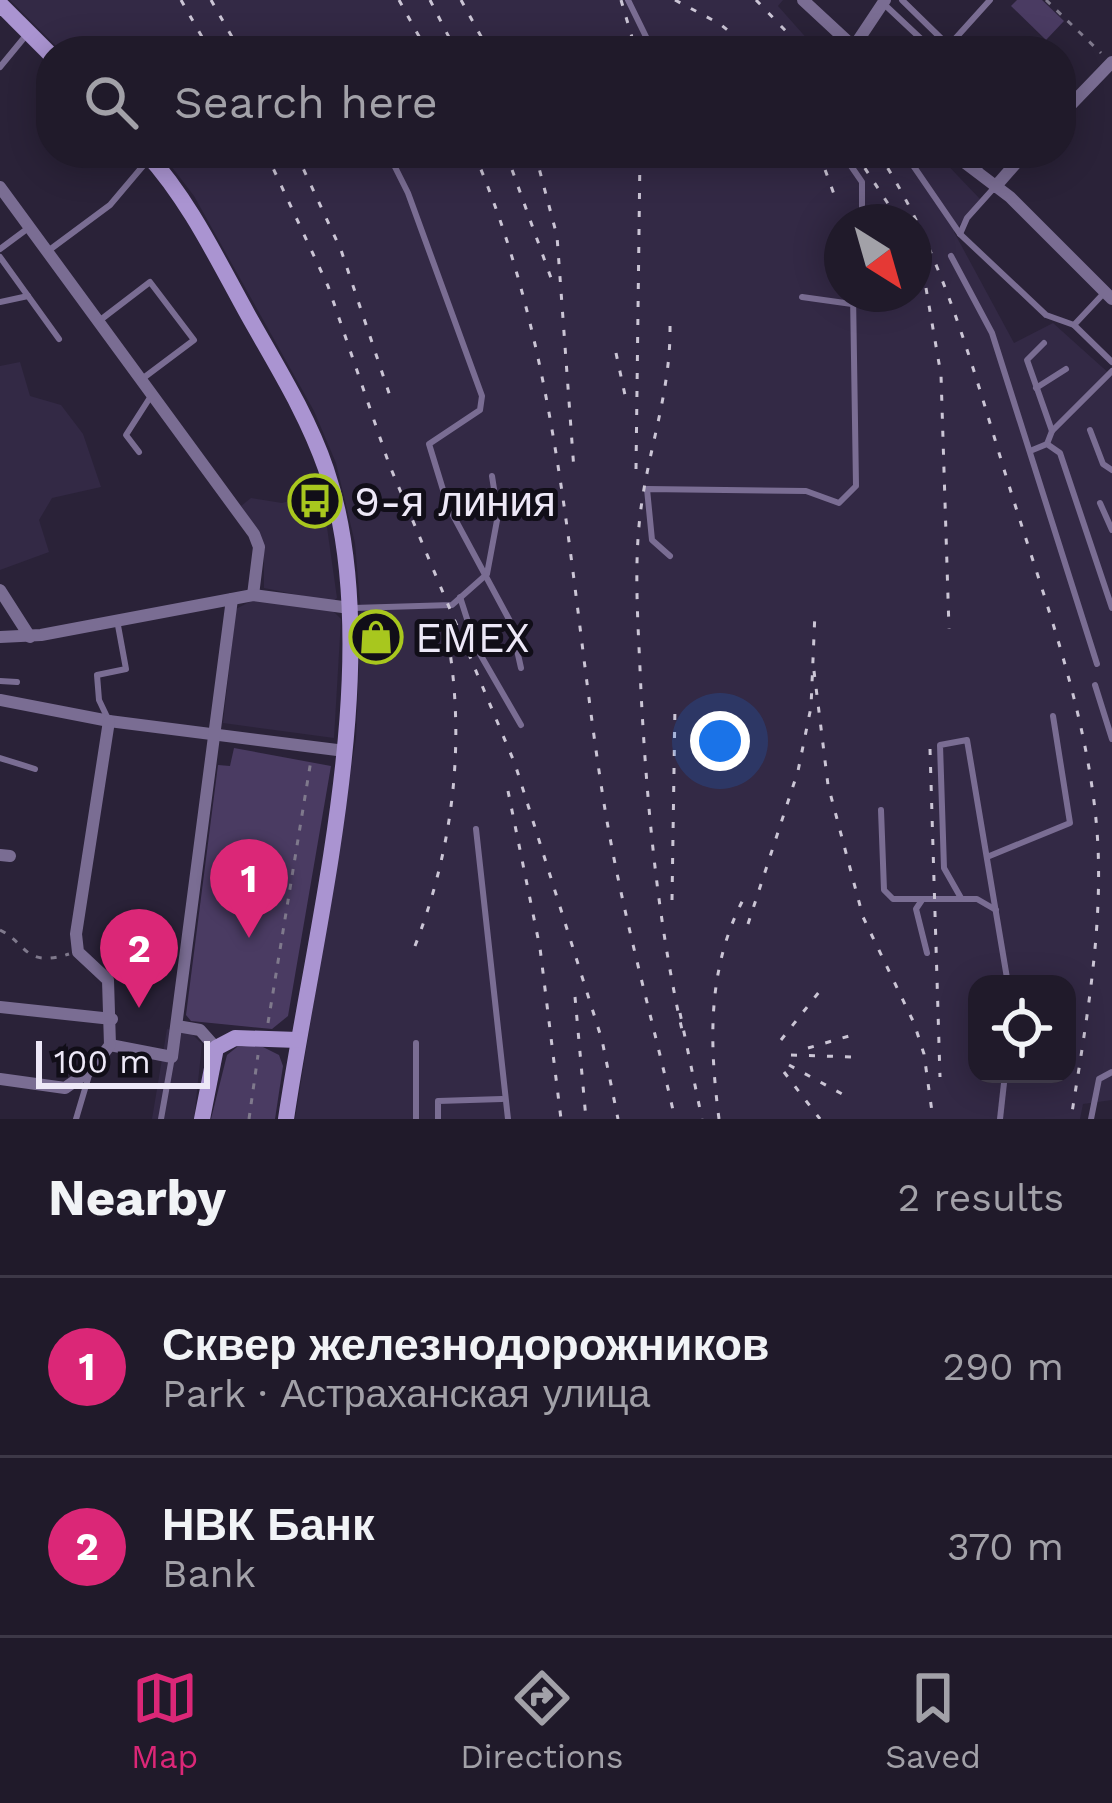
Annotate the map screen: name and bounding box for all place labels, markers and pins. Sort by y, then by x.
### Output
bus stop icon: 9-я линия [287,473,343,529]
place label: 9-я линия [354,477,556,526]
shop icon: EMEX [348,609,404,665]
place label: EMEX [415,613,530,662]
pin: 1 [210,839,288,938]
pin: 2 [100,909,178,1008]

